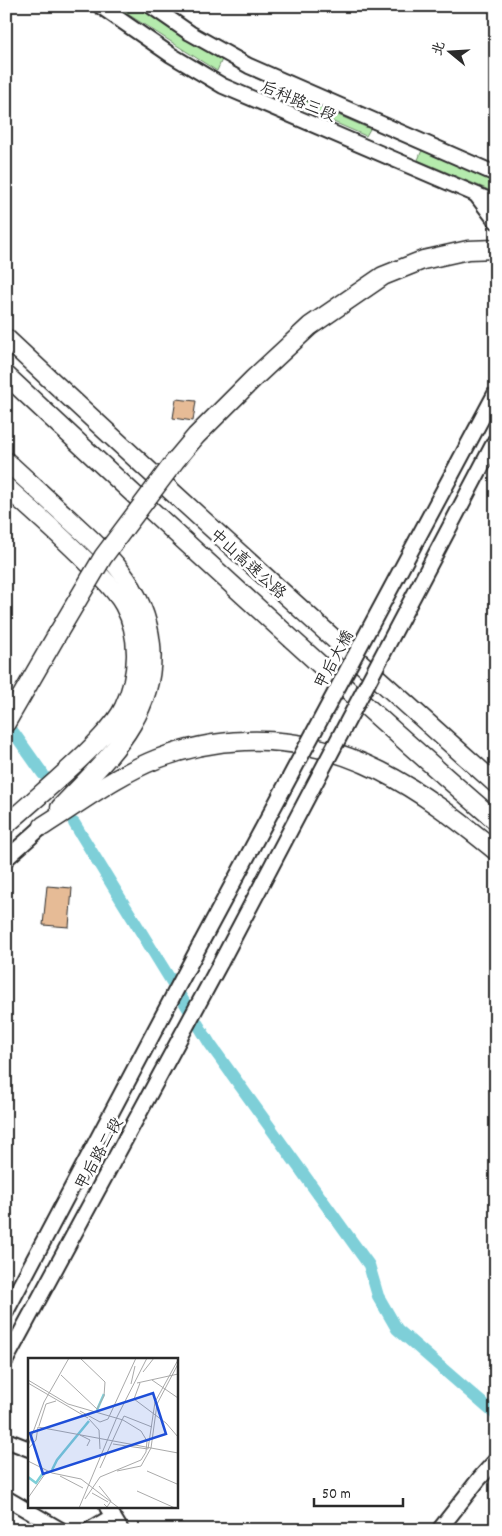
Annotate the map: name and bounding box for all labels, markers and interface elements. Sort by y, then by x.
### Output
north arrow [424,28,474,78]
text: 北 [428,39,451,58]
street label: 后科路三段 [257,76,339,129]
street label: 中山高速公路 [204,524,291,606]
street label: 甲后大橋 [310,627,360,694]
street label: 甲后路二段 [71,1114,130,1195]
inset map [28,1358,178,1508]
scale bar [314,1476,403,1508]
text: 50 m [322,1484,351,1506]

